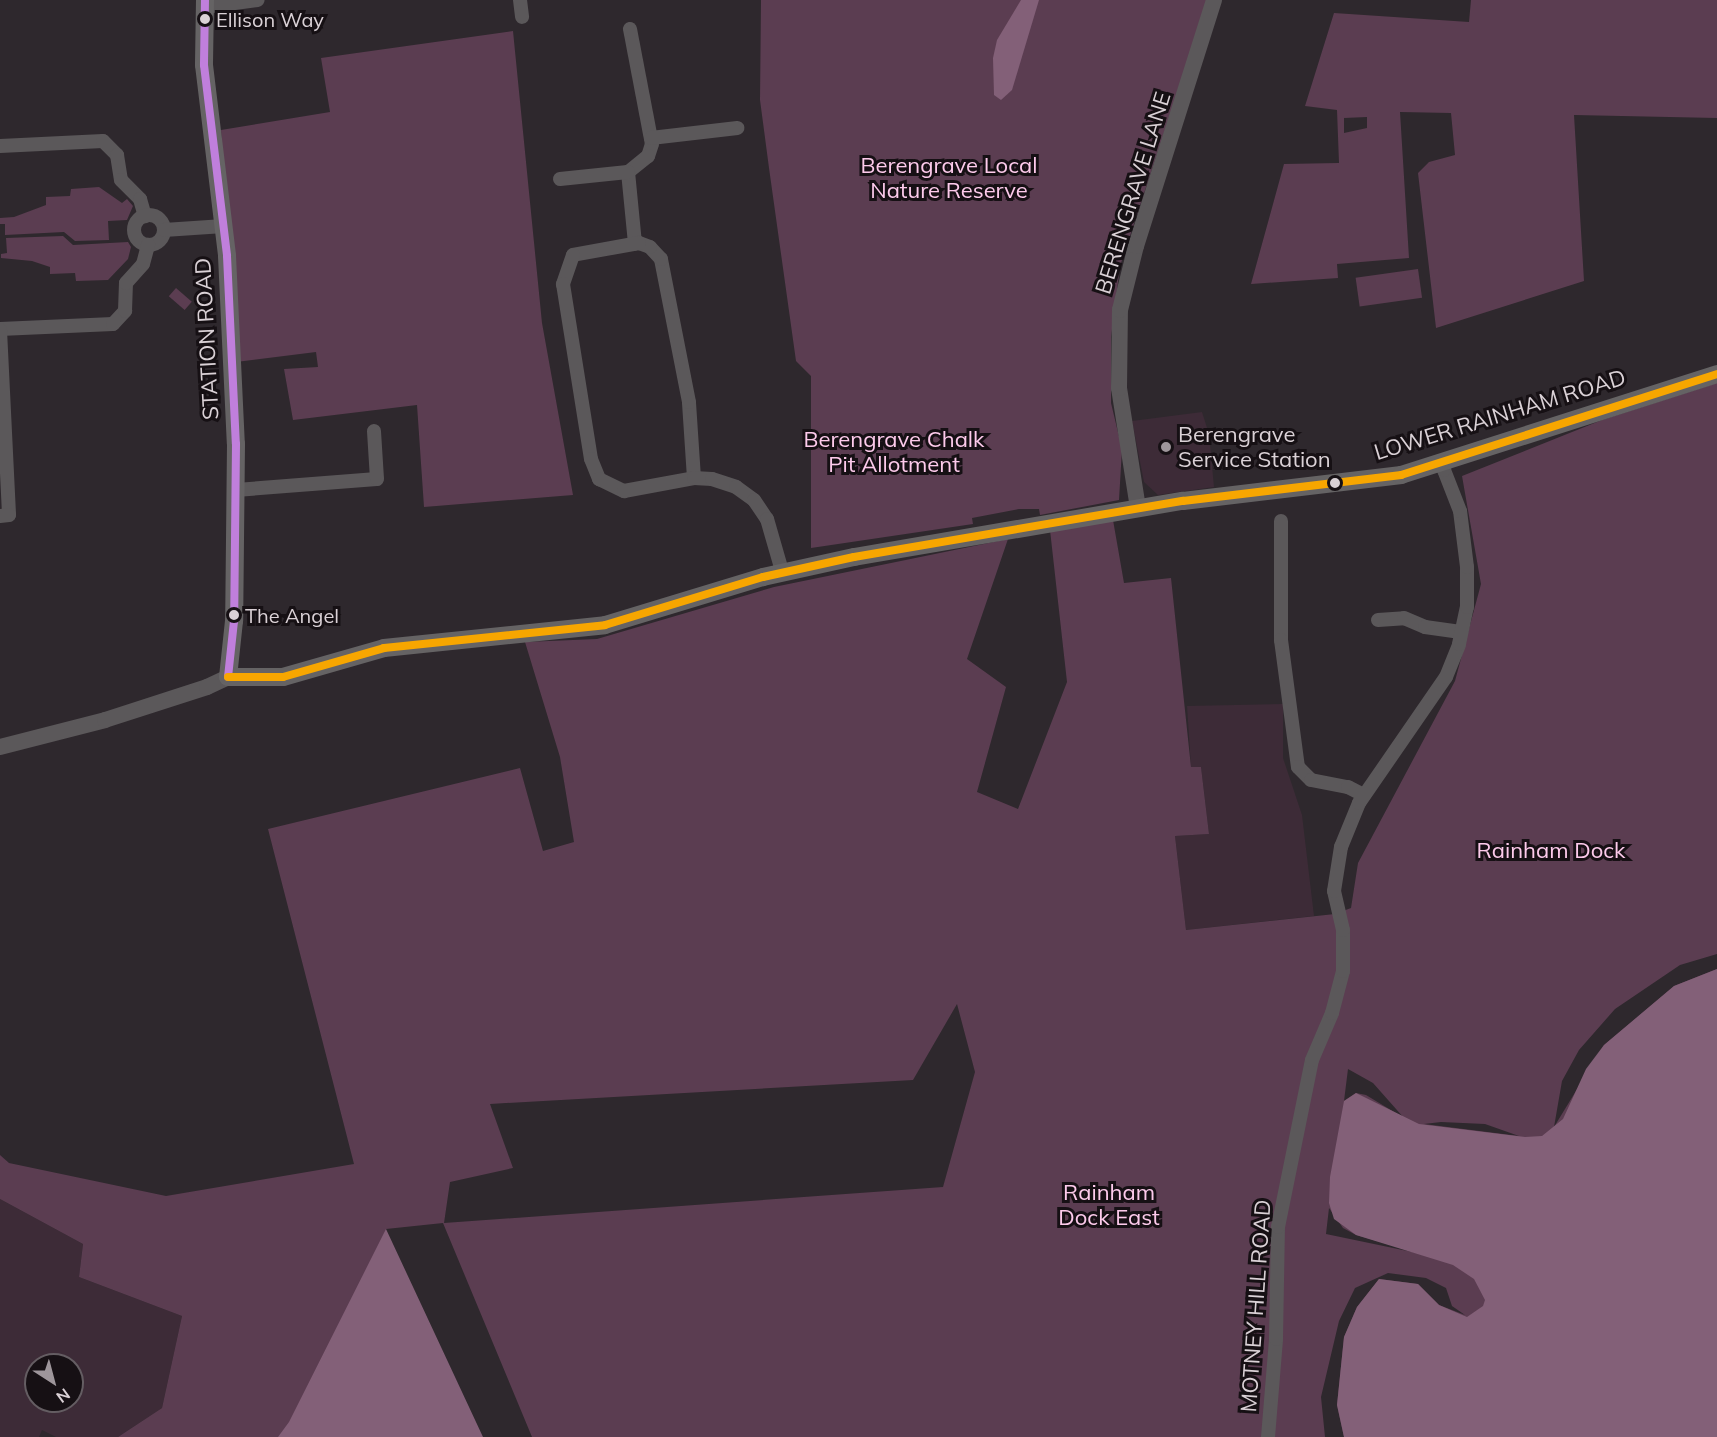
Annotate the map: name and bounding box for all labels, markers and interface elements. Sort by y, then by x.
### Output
place label: Ellison Way [216,7,324,31]
marker: Ellison Way [199,13,211,25]
street label: BERENGRAVE LANE [1090,89,1176,297]
park label: Berengrave Local Nature Reserve [861,152,1037,204]
street label: STATION ROAD [190,257,224,421]
street label: LOWER RAINHAM ROAD [1371,364,1629,466]
place label: Berengrave Service Station [1178,421,1331,472]
park label: Berengrave Chalk Pit Allotment [804,426,984,478]
marker: Berengrave Service Station [1159,440,1173,454]
unlabelled marker [1329,477,1341,489]
place label: The Angel [245,603,339,627]
marker: The Angel [228,609,240,621]
park label: Rainham Dock [1477,838,1625,864]
park label: Rainham Dock East [1058,1179,1160,1230]
street label: MOTNEY HILL ROAD [1235,1199,1277,1413]
north arrow [24,1353,84,1413]
text: N [53,1384,74,1408]

